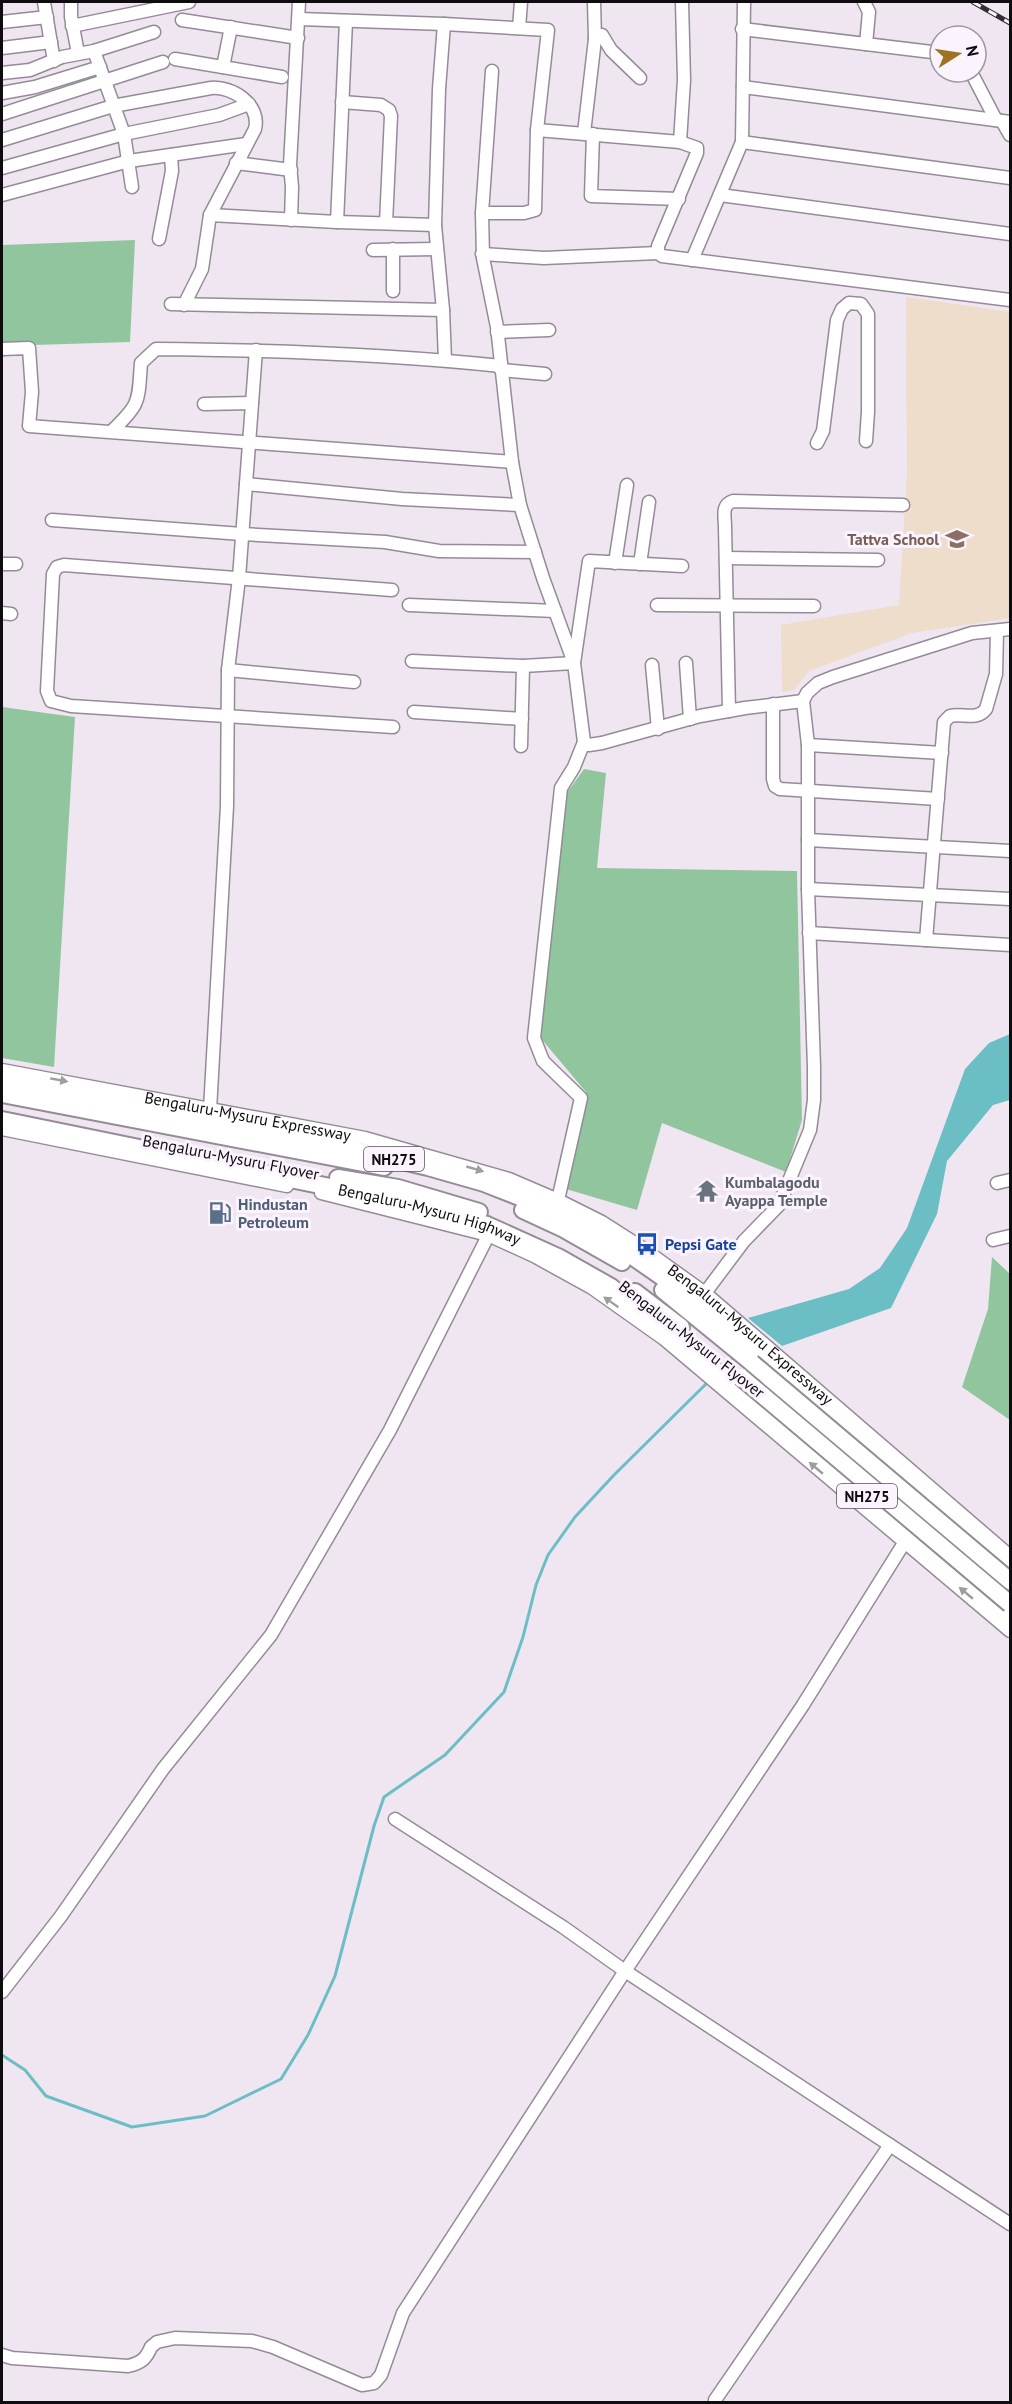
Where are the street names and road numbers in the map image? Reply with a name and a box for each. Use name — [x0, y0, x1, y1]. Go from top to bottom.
street label: Bengaluru-Mysuru Expressway — [143, 1087, 353, 1145]
street label: Bengaluru-Mysuru Flyover — [141, 1130, 321, 1184]
road number: NH275 — [364, 1147, 424, 1171]
street label: Bengaluru-Mysuru Highway — [336, 1179, 525, 1249]
street label: Bengaluru-Mysuru Expressway — [664, 1260, 838, 1409]
street label: Bengaluru-Mysuru Flyover — [615, 1276, 769, 1402]
road number: NH275 — [837, 1484, 897, 1508]

